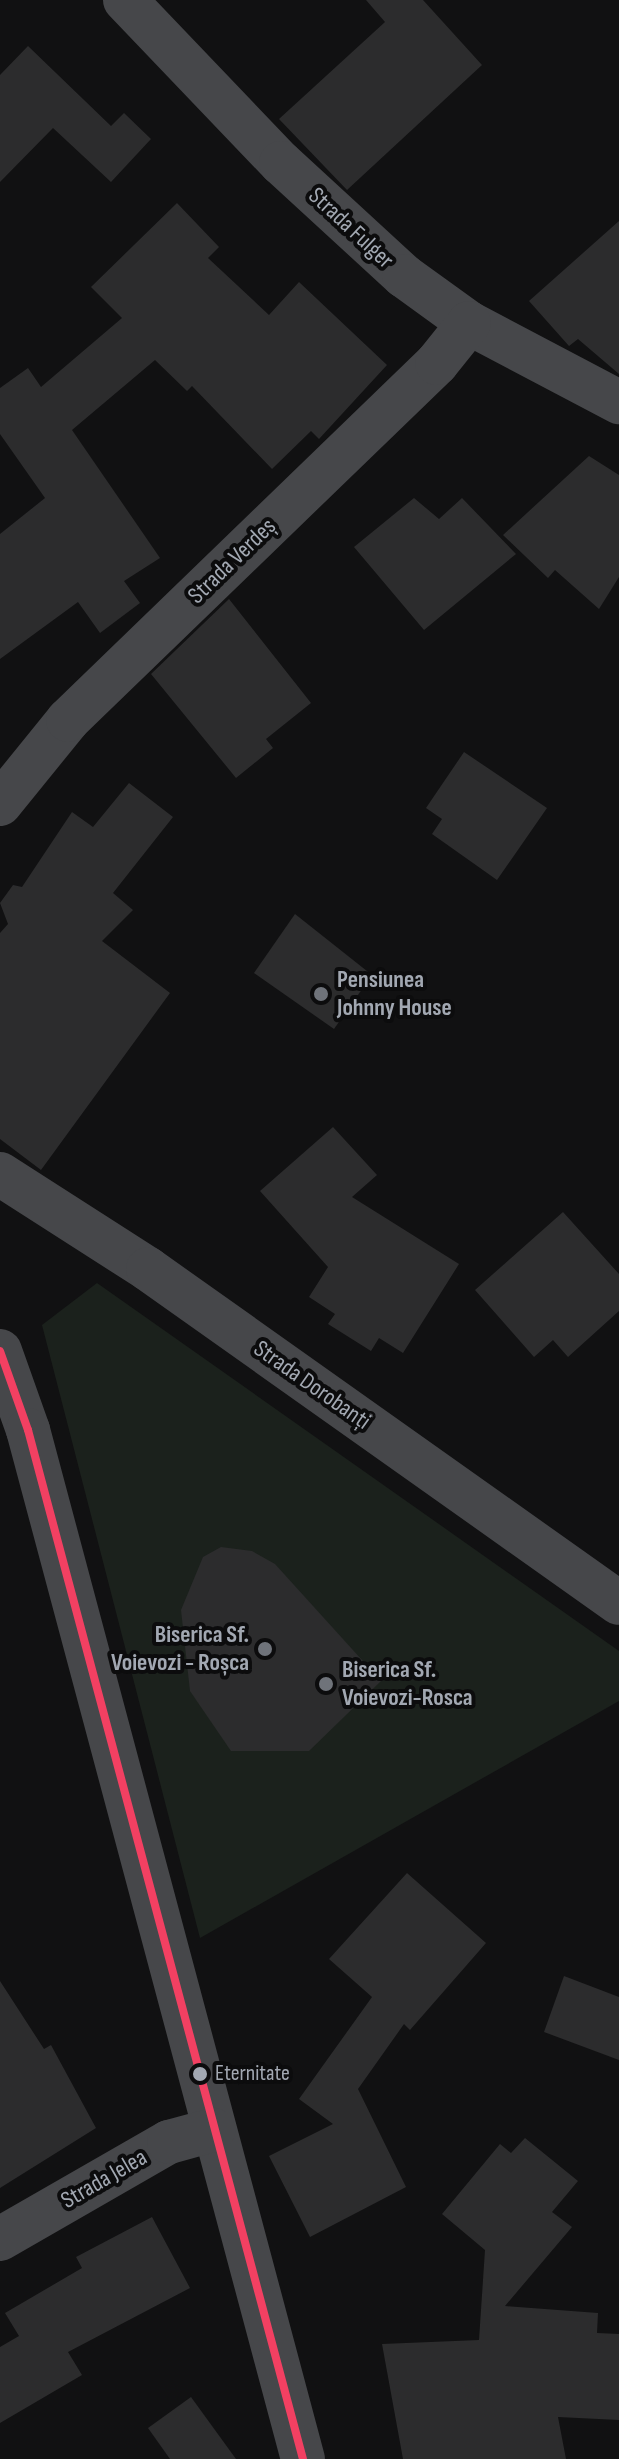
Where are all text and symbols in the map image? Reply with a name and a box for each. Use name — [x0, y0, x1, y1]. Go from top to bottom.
street label: Strada Fulger — [302, 181, 400, 275]
street label: Strada Verdeș — [182, 512, 282, 610]
place label: Pensiunea Johnny House — [337, 966, 452, 1022]
marker: Pensiunea Johnny House — [312, 985, 330, 1003]
street label: Strada Dorobanți — [248, 1334, 376, 1436]
place label: Biserica Sf. Voievozi - Roșca — [111, 1621, 249, 1677]
marker: Biserica Sf. Voievozi - Roșca — [256, 1640, 274, 1658]
place label: Biserica Sf. Voievozi-Rosca — [342, 1656, 473, 1712]
marker: Biserica Sf. Voievozi-Rosca — [317, 1675, 335, 1693]
place label: Eternitate — [215, 2061, 290, 2087]
marker: Eternitate — [192, 2066, 208, 2082]
street label: Strada Jelea — [56, 2143, 152, 2215]

